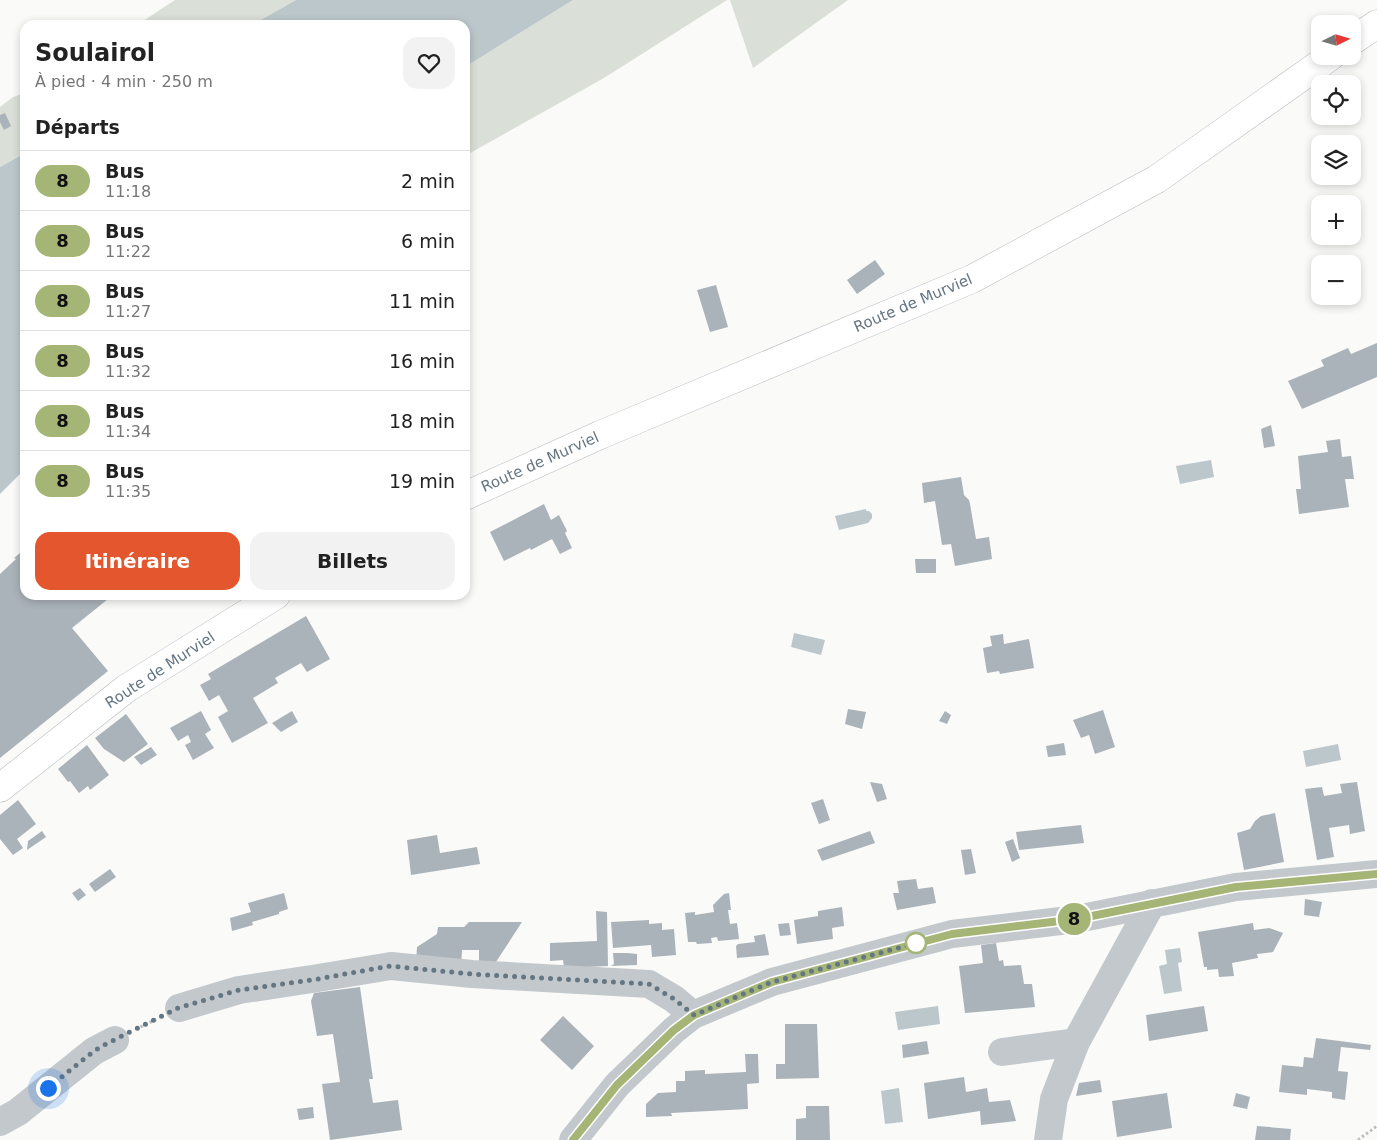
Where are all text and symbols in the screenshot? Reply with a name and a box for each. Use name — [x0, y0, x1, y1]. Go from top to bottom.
north arrow — [1311, 15, 1361, 65]
map controls — [1311, 15, 1361, 305]
button: heart — [403, 37, 455, 89]
text: Soulairol — [35, 39, 155, 67]
text: À pied · 4 min · 250 m — [35, 72, 213, 91]
button: locate — [1311, 75, 1361, 125]
text: Départs — [35, 116, 120, 138]
button: layers — [1311, 135, 1361, 185]
text: Bus — [105, 160, 144, 182]
text: 8 — [56, 170, 69, 191]
text: 2 min — [401, 170, 455, 192]
text: 11:18 — [105, 182, 151, 201]
button: + — [1311, 195, 1361, 245]
text: Bus — [105, 220, 144, 242]
text: 8 — [56, 230, 69, 251]
text: 6 min — [401, 230, 455, 252]
text: 11:22 — [105, 242, 151, 261]
button: − — [1311, 255, 1361, 305]
street label: Route de Murviel — [851, 270, 975, 336]
text: Bus — [105, 280, 144, 302]
text: 8 — [56, 290, 69, 311]
text: 11 min — [389, 290, 455, 312]
text: 11:27 — [105, 302, 151, 321]
text: Bus — [105, 340, 144, 362]
text: 8 — [56, 350, 69, 371]
text: 16 min — [389, 350, 455, 372]
text: 11:32 — [105, 362, 151, 381]
text: Bus — [105, 400, 144, 422]
text: 8 — [56, 410, 69, 431]
text: 18 min — [389, 410, 455, 432]
text: 11:34 — [105, 422, 151, 441]
street label: Route de Murviel — [478, 428, 602, 496]
text: Bus — [105, 460, 144, 482]
text: 8 — [56, 470, 69, 491]
text: 19 min — [389, 470, 455, 492]
text: 11:35 — [105, 482, 151, 501]
button: Itinéraire — [35, 532, 240, 590]
button: Billets — [250, 532, 455, 590]
street label: Route de Murviel — [102, 628, 218, 712]
line badge: 8 — [1058, 903, 1090, 935]
text: 8 — [1068, 908, 1080, 929]
unlabelled marker — [905, 932, 927, 954]
your location — [36, 1076, 61, 1101]

